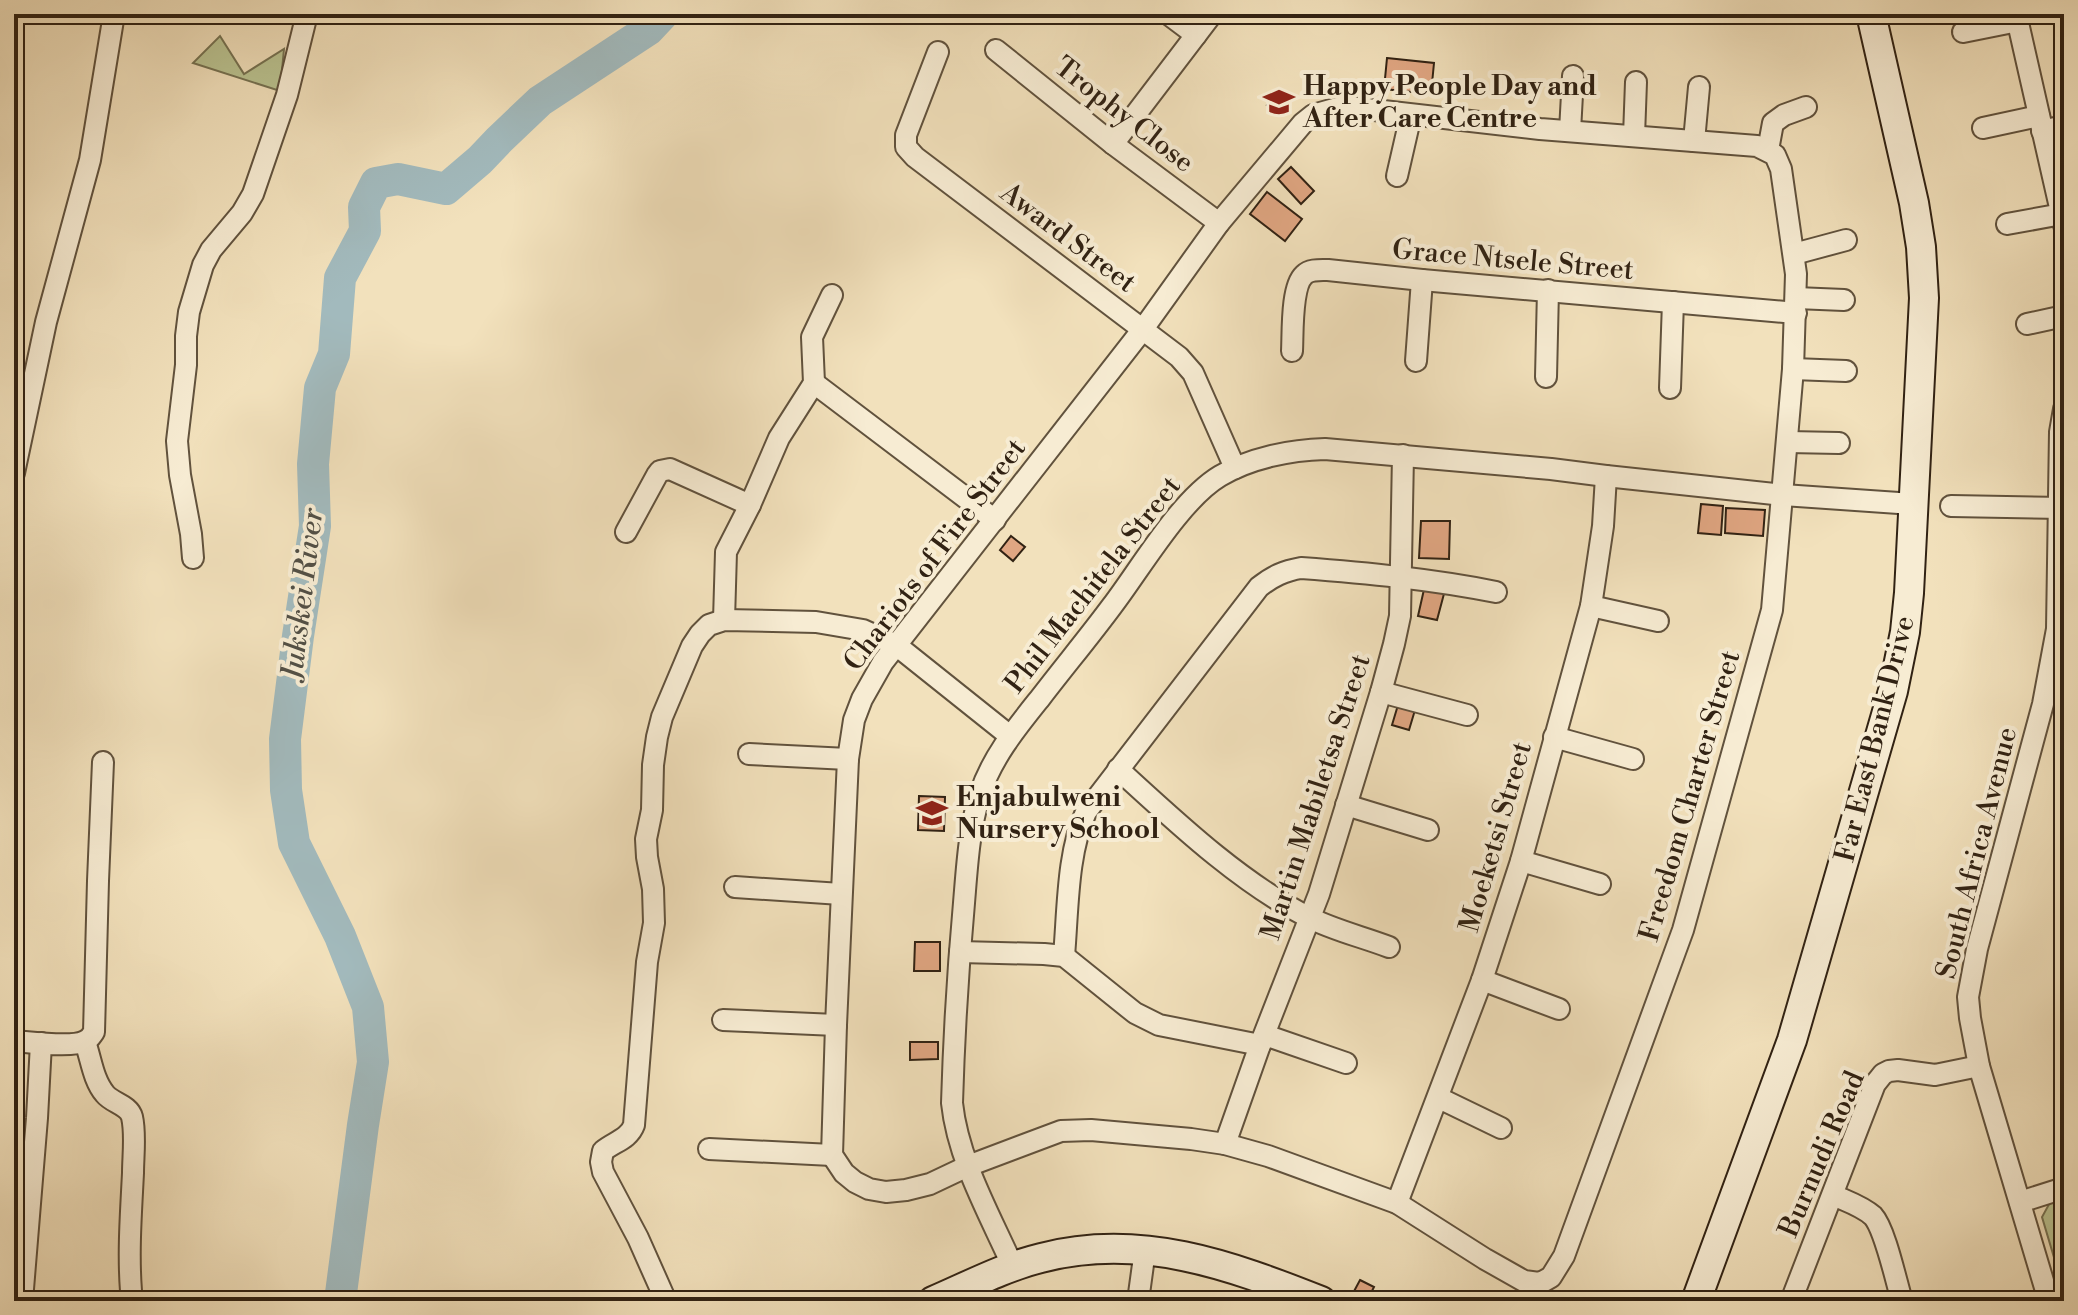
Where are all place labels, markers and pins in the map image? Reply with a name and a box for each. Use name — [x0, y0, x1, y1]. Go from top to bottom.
place label: Happy People Day and After Care Centre — [1302, 69, 1597, 136]
school or university icon: Happy People Day and After Care Centre — [1262, 85, 1296, 119]
place label: Enjabulweni Nursery School — [956, 780, 1159, 847]
school or university icon: Enjabulweni Nursery School — [915, 796, 949, 830]

